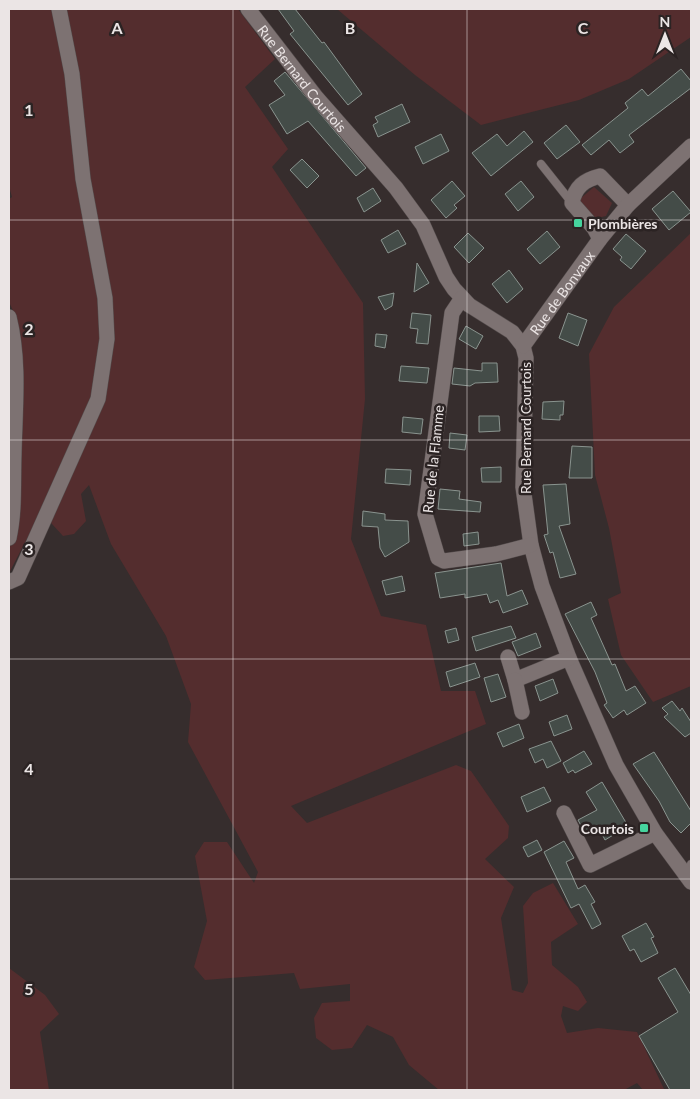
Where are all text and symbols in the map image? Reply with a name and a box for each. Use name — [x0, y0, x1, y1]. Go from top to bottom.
north arrow — [640, 10, 690, 60]
text: N — [660, 13, 670, 30]
text: A — [110, 18, 123, 37]
text: C — [578, 18, 589, 37]
street label: Rue Bernard Courtois — [255, 21, 351, 135]
text: 1 — [24, 100, 34, 119]
place label: Plombières — [588, 215, 658, 232]
marker: Plombières — [572, 217, 584, 229]
street label: Rue de Bonvaux — [526, 247, 598, 338]
text: 2 — [24, 319, 34, 338]
street label: Rue Bernard Courtois — [517, 362, 534, 494]
street label: Rue de la Flamme — [419, 404, 447, 514]
text: 3 — [24, 539, 34, 558]
text: 4 — [24, 759, 34, 778]
place label: Courtois — [581, 820, 634, 837]
marker: Courtois — [638, 822, 650, 834]
text: 5 — [24, 979, 34, 998]

